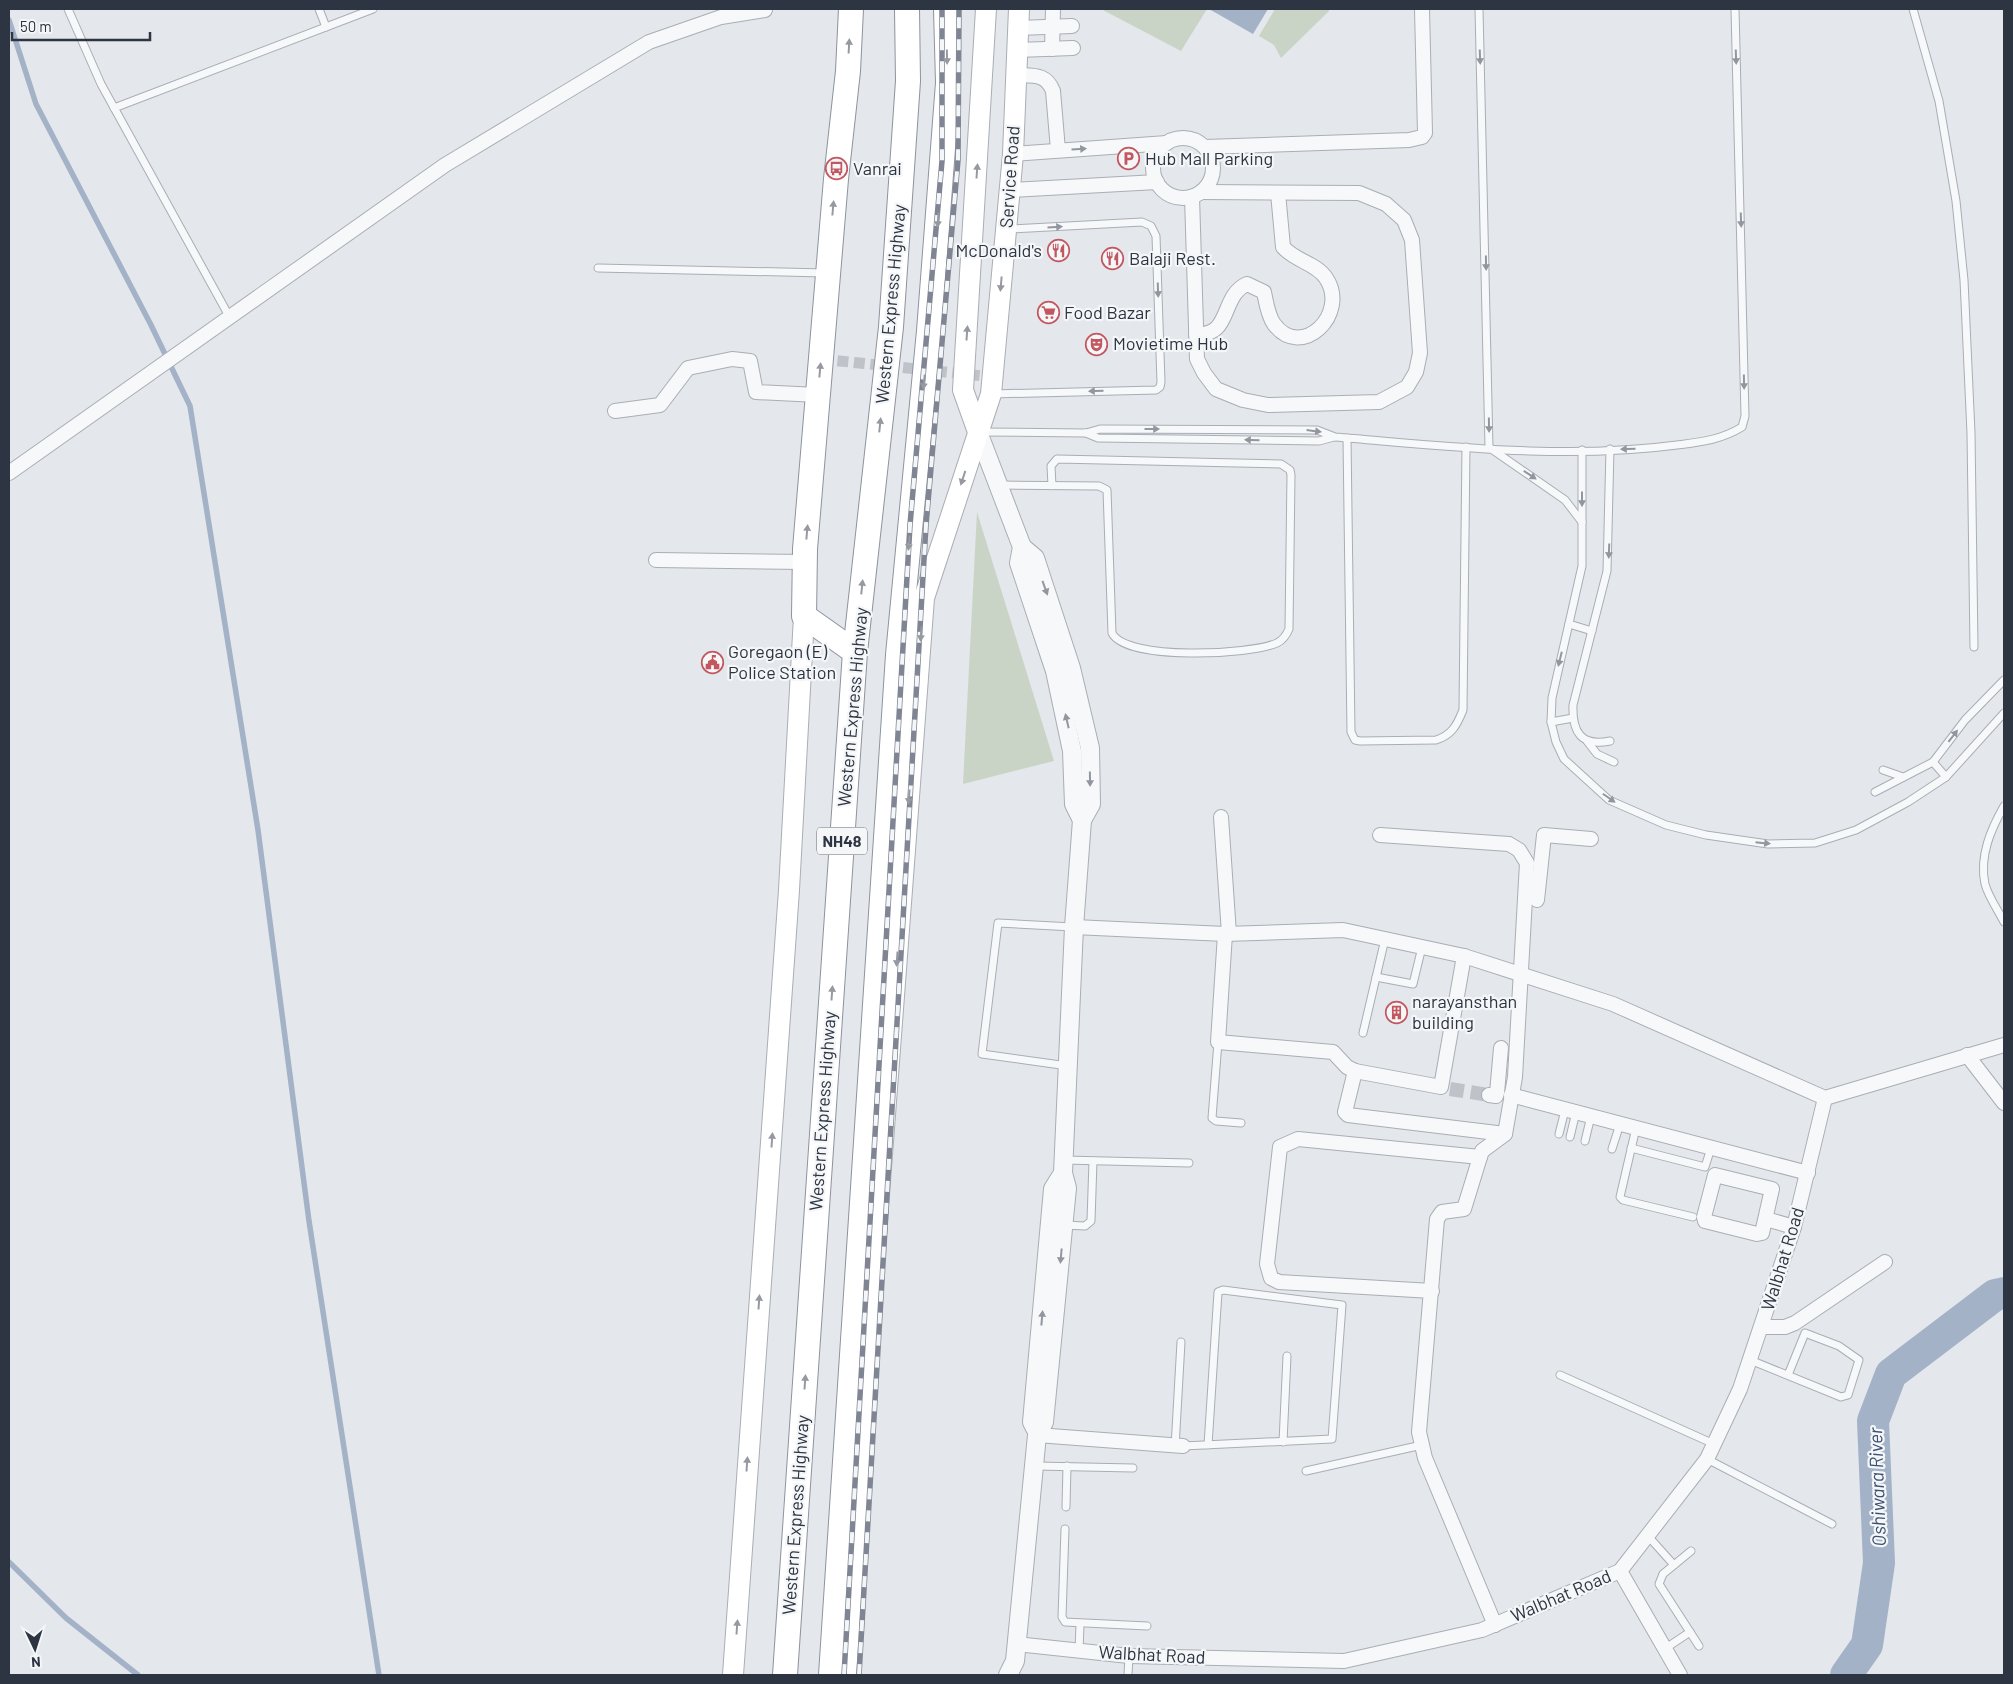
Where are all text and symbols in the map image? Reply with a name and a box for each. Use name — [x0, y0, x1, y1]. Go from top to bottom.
scale bar — [12, 10, 150, 42]
text: 50 m — [20, 17, 52, 35]
one-way arrow — [846, 38, 854, 54]
one-way arrow — [943, 50, 951, 66]
one-way arrow — [1476, 50, 1484, 66]
one-way arrow — [1732, 50, 1740, 66]
street label: Service Road — [994, 125, 1024, 229]
one-way arrow — [1071, 145, 1087, 153]
parking icon: Hub Mall Parking — [1117, 147, 1141, 171]
place label: Hub Mall Parking — [1145, 147, 1273, 169]
bus stop icon: Vanrai — [825, 157, 849, 181]
place label: Vanrai — [853, 157, 902, 179]
one-way arrow — [973, 163, 981, 179]
one-way arrow — [830, 200, 838, 216]
street label: Western Express Highway — [870, 203, 910, 405]
one-way arrow — [933, 212, 941, 228]
one-way arrow — [1737, 212, 1745, 228]
one-way arrow — [1047, 223, 1063, 231]
place label: McDonald's — [955, 239, 1042, 261]
restaurant icon: McDonald's — [1046, 239, 1070, 263]
restaurant icon: Balaji Rest. — [1101, 247, 1125, 271]
place label: Balaji Rest. — [1129, 247, 1216, 269]
one-way arrow — [1482, 255, 1490, 271]
one-way arrow — [997, 277, 1005, 293]
one-way arrow — [1154, 282, 1162, 298]
supermarket icon: Food Bazar — [1036, 301, 1060, 325]
place label: Food Bazar — [1064, 301, 1151, 323]
one-way arrow — [963, 325, 971, 341]
theatre icon: Movietime Hub — [1085, 332, 1109, 356]
place label: Movietime Hub — [1113, 332, 1228, 354]
one-way arrow — [816, 362, 824, 378]
one-way arrow — [920, 374, 928, 390]
one-way arrow — [1740, 375, 1748, 391]
one-way arrow — [1088, 388, 1104, 396]
one-way arrow — [876, 417, 884, 433]
one-way arrow — [1485, 418, 1493, 434]
one-way arrow — [1144, 425, 1160, 433]
one-way arrow — [1307, 427, 1323, 435]
one-way arrow — [1244, 436, 1260, 444]
one-way arrow — [1620, 445, 1636, 453]
one-way arrow — [1524, 470, 1537, 479]
one-way arrow — [959, 471, 966, 486]
one-way arrow — [1578, 491, 1586, 507]
one-way arrow — [803, 524, 811, 540]
one-way arrow — [904, 536, 912, 552]
one-way arrow — [1604, 543, 1612, 559]
one-way arrow — [859, 578, 867, 594]
one-way arrow — [1042, 581, 1050, 596]
street label: Western Express Highway — [832, 606, 872, 808]
one-way arrow — [917, 627, 925, 643]
place label: Goregaon (E) Police Station — [728, 640, 836, 683]
public building icon: Goregaon (E) Police Station — [700, 650, 724, 674]
one-way arrow — [1556, 652, 1564, 667]
one-way arrow — [1062, 712, 1070, 728]
one-way arrow — [1947, 730, 1958, 743]
one-way arrow — [1087, 772, 1095, 788]
one-way arrow — [905, 789, 913, 805]
one-way arrow — [1602, 793, 1615, 803]
road number: NH48 — [817, 828, 867, 854]
one-way arrow — [1755, 839, 1771, 847]
one-way arrow — [893, 951, 901, 967]
one-way arrow — [828, 985, 836, 1001]
place label: narayansthan building — [1412, 990, 1517, 1033]
building icon: narayansthan building — [1384, 1000, 1408, 1024]
street label: Western Express Highway — [804, 1010, 840, 1212]
one-way arrow — [768, 1132, 776, 1148]
street label: Walbhat Road — [1756, 1204, 1808, 1313]
one-way arrow — [1057, 1248, 1065, 1264]
one-way arrow — [755, 1294, 763, 1310]
one-way arrow — [1038, 1310, 1046, 1326]
one-way arrow — [801, 1374, 809, 1390]
street label: Western Express Highway — [777, 1414, 813, 1616]
water label: Oshiwara River — [1863, 1426, 1890, 1547]
one-way arrow — [744, 1456, 752, 1472]
street label: Walbhat Road — [1507, 1564, 1614, 1626]
one-way arrow — [733, 1618, 741, 1634]
north arrow — [10, 1624, 60, 1674]
street label: Walbhat Road — [1098, 1640, 1206, 1668]
text: N — [31, 1654, 41, 1671]

